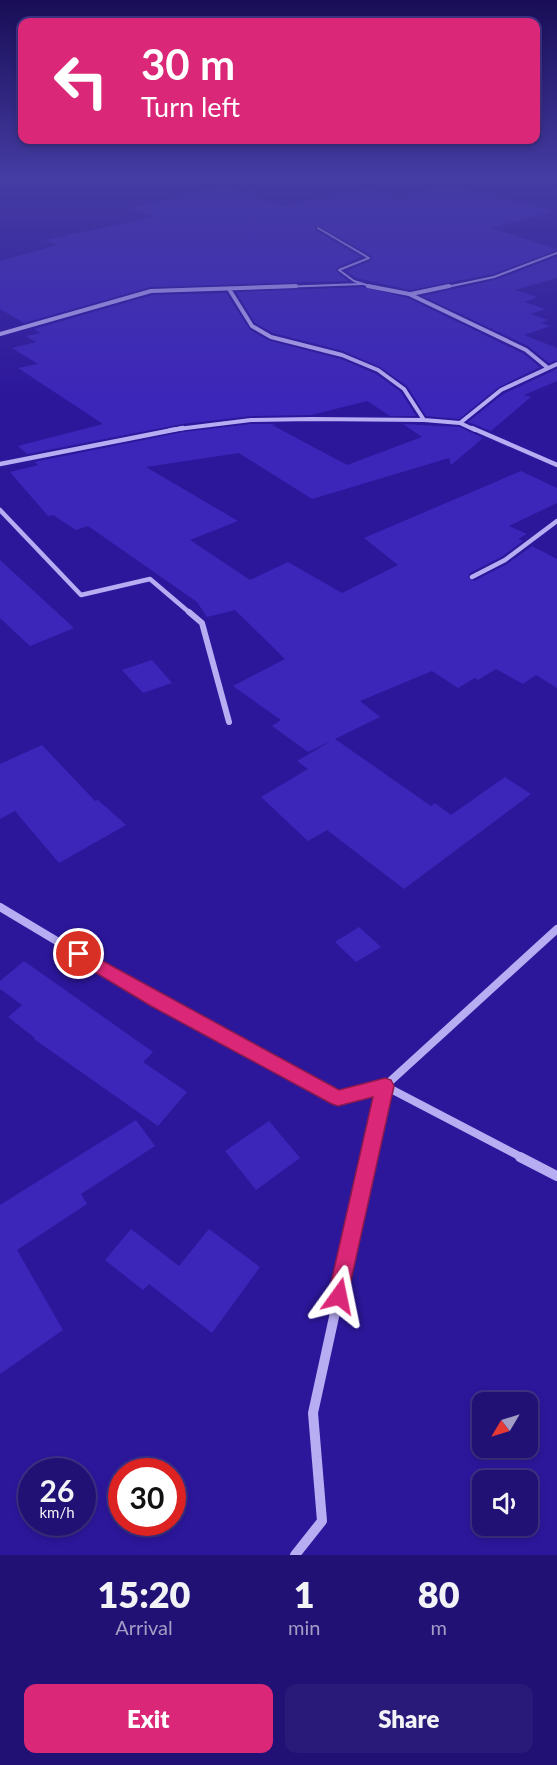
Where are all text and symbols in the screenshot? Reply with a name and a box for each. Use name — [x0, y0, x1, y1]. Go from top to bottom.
text: 30 m — [141, 39, 235, 89]
icon: left — [42, 42, 120, 120]
text: Turn left — [141, 90, 240, 123]
pin — [53, 928, 104, 979]
icon: arrive — [62, 937, 95, 970]
position arrow — [307, 1264, 371, 1328]
north arrow — [472, 1392, 538, 1458]
map controls — [472, 1392, 538, 1536]
speed limit sign: 30 — [108, 1458, 186, 1536]
button: sound — [472, 1470, 538, 1536]
text: 26 — [40, 1472, 74, 1508]
text: km/h — [39, 1503, 75, 1521]
text: 15:20 — [97, 1572, 191, 1616]
text: 1 — [294, 1572, 315, 1616]
text: 80 — [418, 1572, 460, 1616]
text: Arrival — [115, 1615, 173, 1639]
text: min — [288, 1615, 320, 1639]
text: m — [430, 1615, 447, 1639]
button: Exit — [24, 1684, 273, 1753]
button: Share — [285, 1684, 533, 1753]

